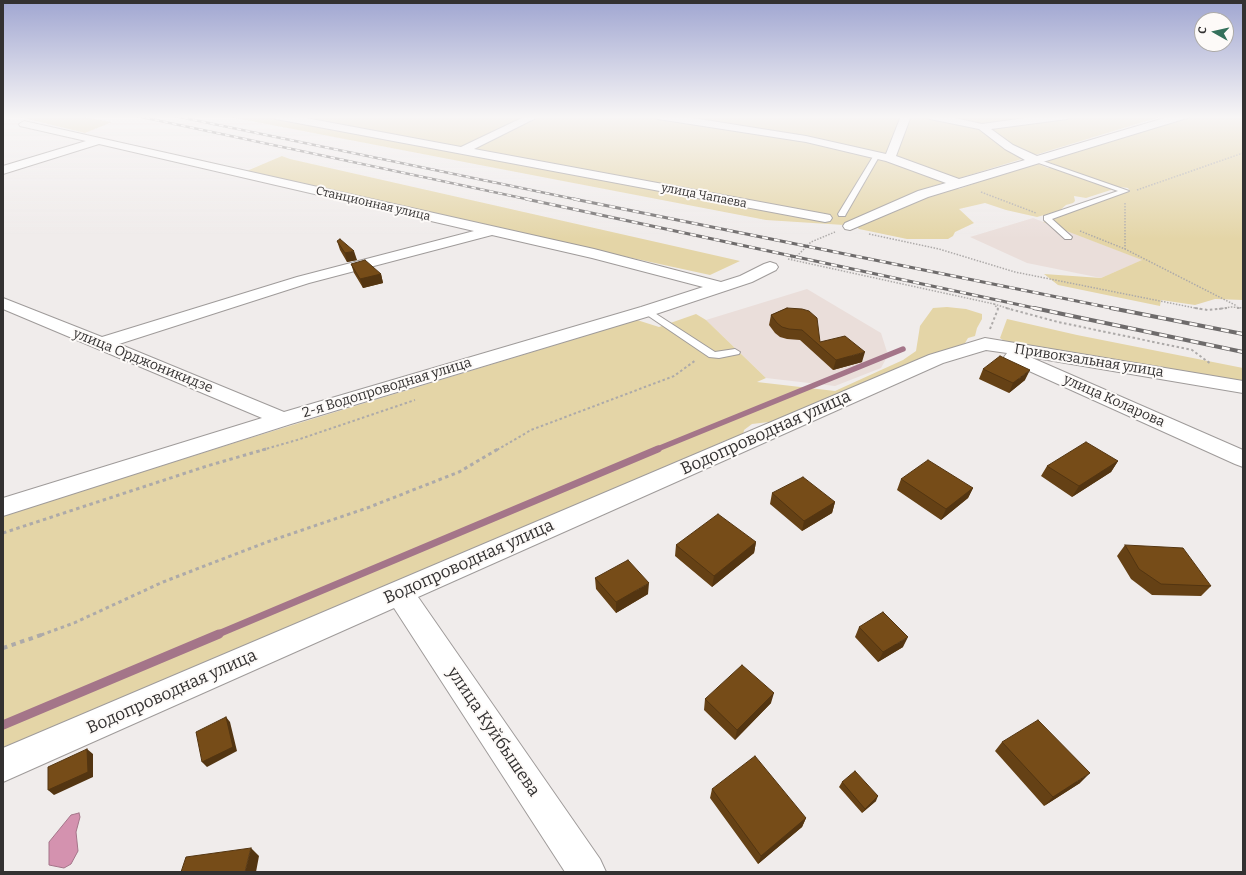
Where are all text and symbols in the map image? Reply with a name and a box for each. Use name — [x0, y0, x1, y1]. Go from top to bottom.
north arrow — [1194, 12, 1234, 52]
text: С — [1196, 26, 1210, 35]
street label: улица Чапаева — [660, 181, 748, 211]
street label: Станционная улица — [314, 184, 432, 224]
street label: улица Орджоникидзе — [71, 325, 215, 397]
street label: Привокзальная улица — [1013, 341, 1165, 381]
street label: 2-я Водопроводная улица — [300, 354, 474, 422]
street label: улица Коларова — [1061, 371, 1167, 431]
street label: Водопроводная улица — [678, 386, 854, 480]
street label: Водопроводная улица — [381, 515, 557, 609]
street label: Водопроводная улица — [84, 645, 260, 739]
street label: улица Куйбышева — [442, 663, 544, 801]

